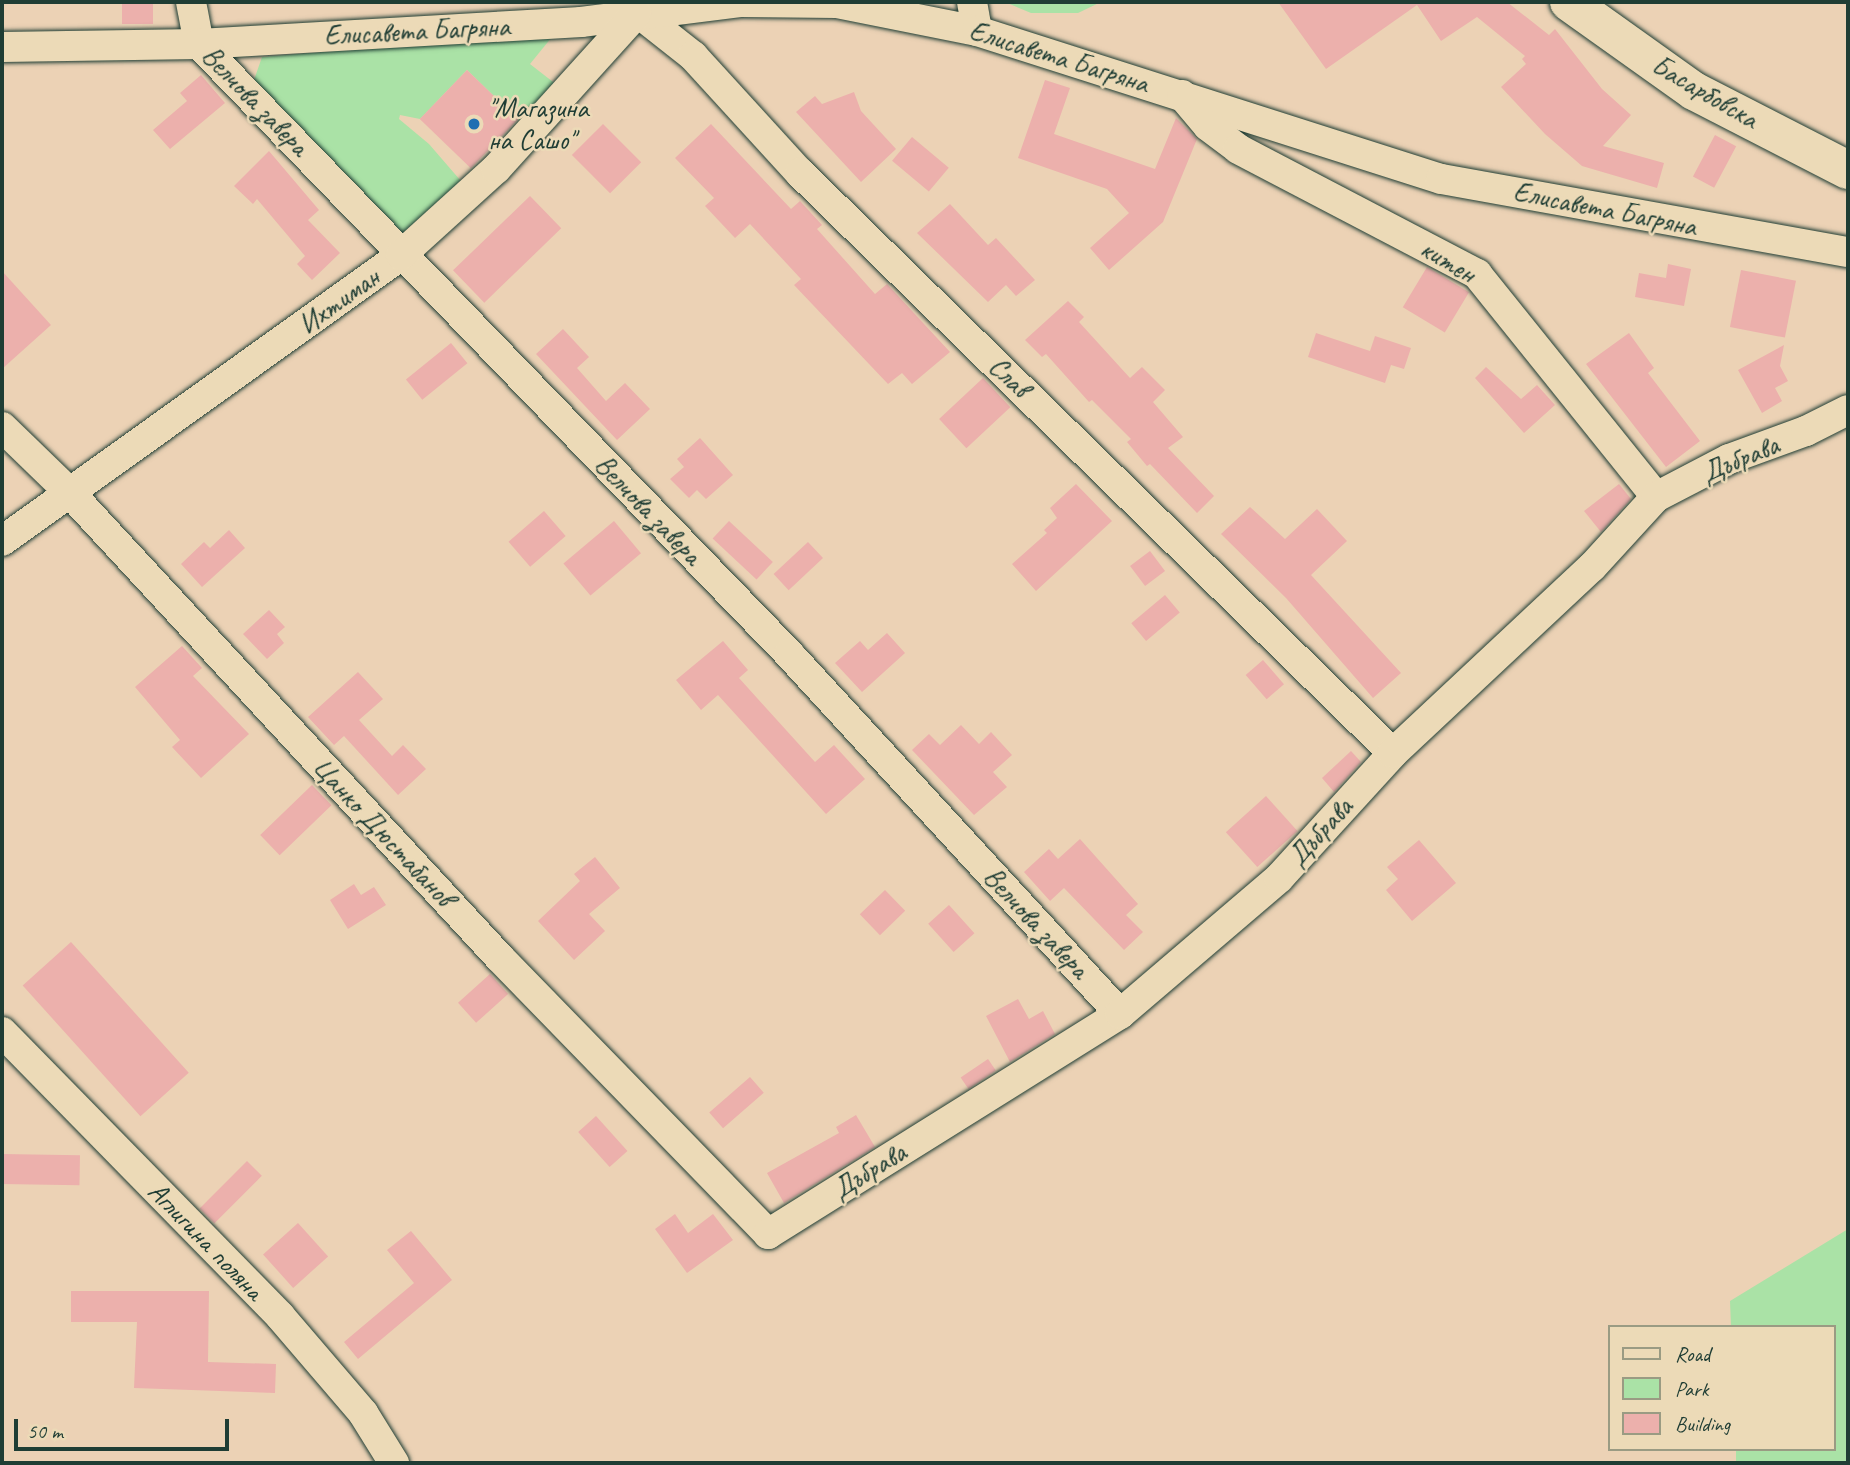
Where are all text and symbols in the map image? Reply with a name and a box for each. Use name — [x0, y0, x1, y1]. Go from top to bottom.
street label: Елисавета Багряна — [324, 9, 510, 53]
street label: Елисавета Багряна — [966, 14, 1152, 100]
street label: Велчова завера — [195, 39, 315, 163]
street label: Басарбовска — [1646, 48, 1764, 136]
place label: ''Магазина на Сашо'' — [488, 91, 588, 157]
marker: ''Магазина на Сашо'' — [466, 116, 482, 132]
street label: Елисавета Багряна — [1511, 175, 1699, 243]
street label: китен — [1414, 232, 1482, 290]
street label: Ихтиман — [292, 260, 386, 342]
street label: Слав — [982, 350, 1036, 404]
street label: Дъбрава — [1696, 428, 1784, 490]
street label: Велчова завера — [588, 448, 708, 572]
street label: Цанко Дюстабанов — [305, 751, 461, 913]
street label: Дъбрава — [1281, 791, 1359, 873]
street label: Велчова завера — [976, 861, 1096, 985]
street label: Дъбрава — [826, 1135, 912, 1207]
street label: Аглигина поляна — [142, 1175, 270, 1307]
legend — [1608, 1325, 1836, 1451]
text: Road — [1675, 1341, 1710, 1367]
text: Park — [1675, 1376, 1708, 1402]
scale bar — [18, 1406, 233, 1450]
text: Building — [1675, 1411, 1730, 1437]
text: 50 m — [27, 1418, 63, 1444]

